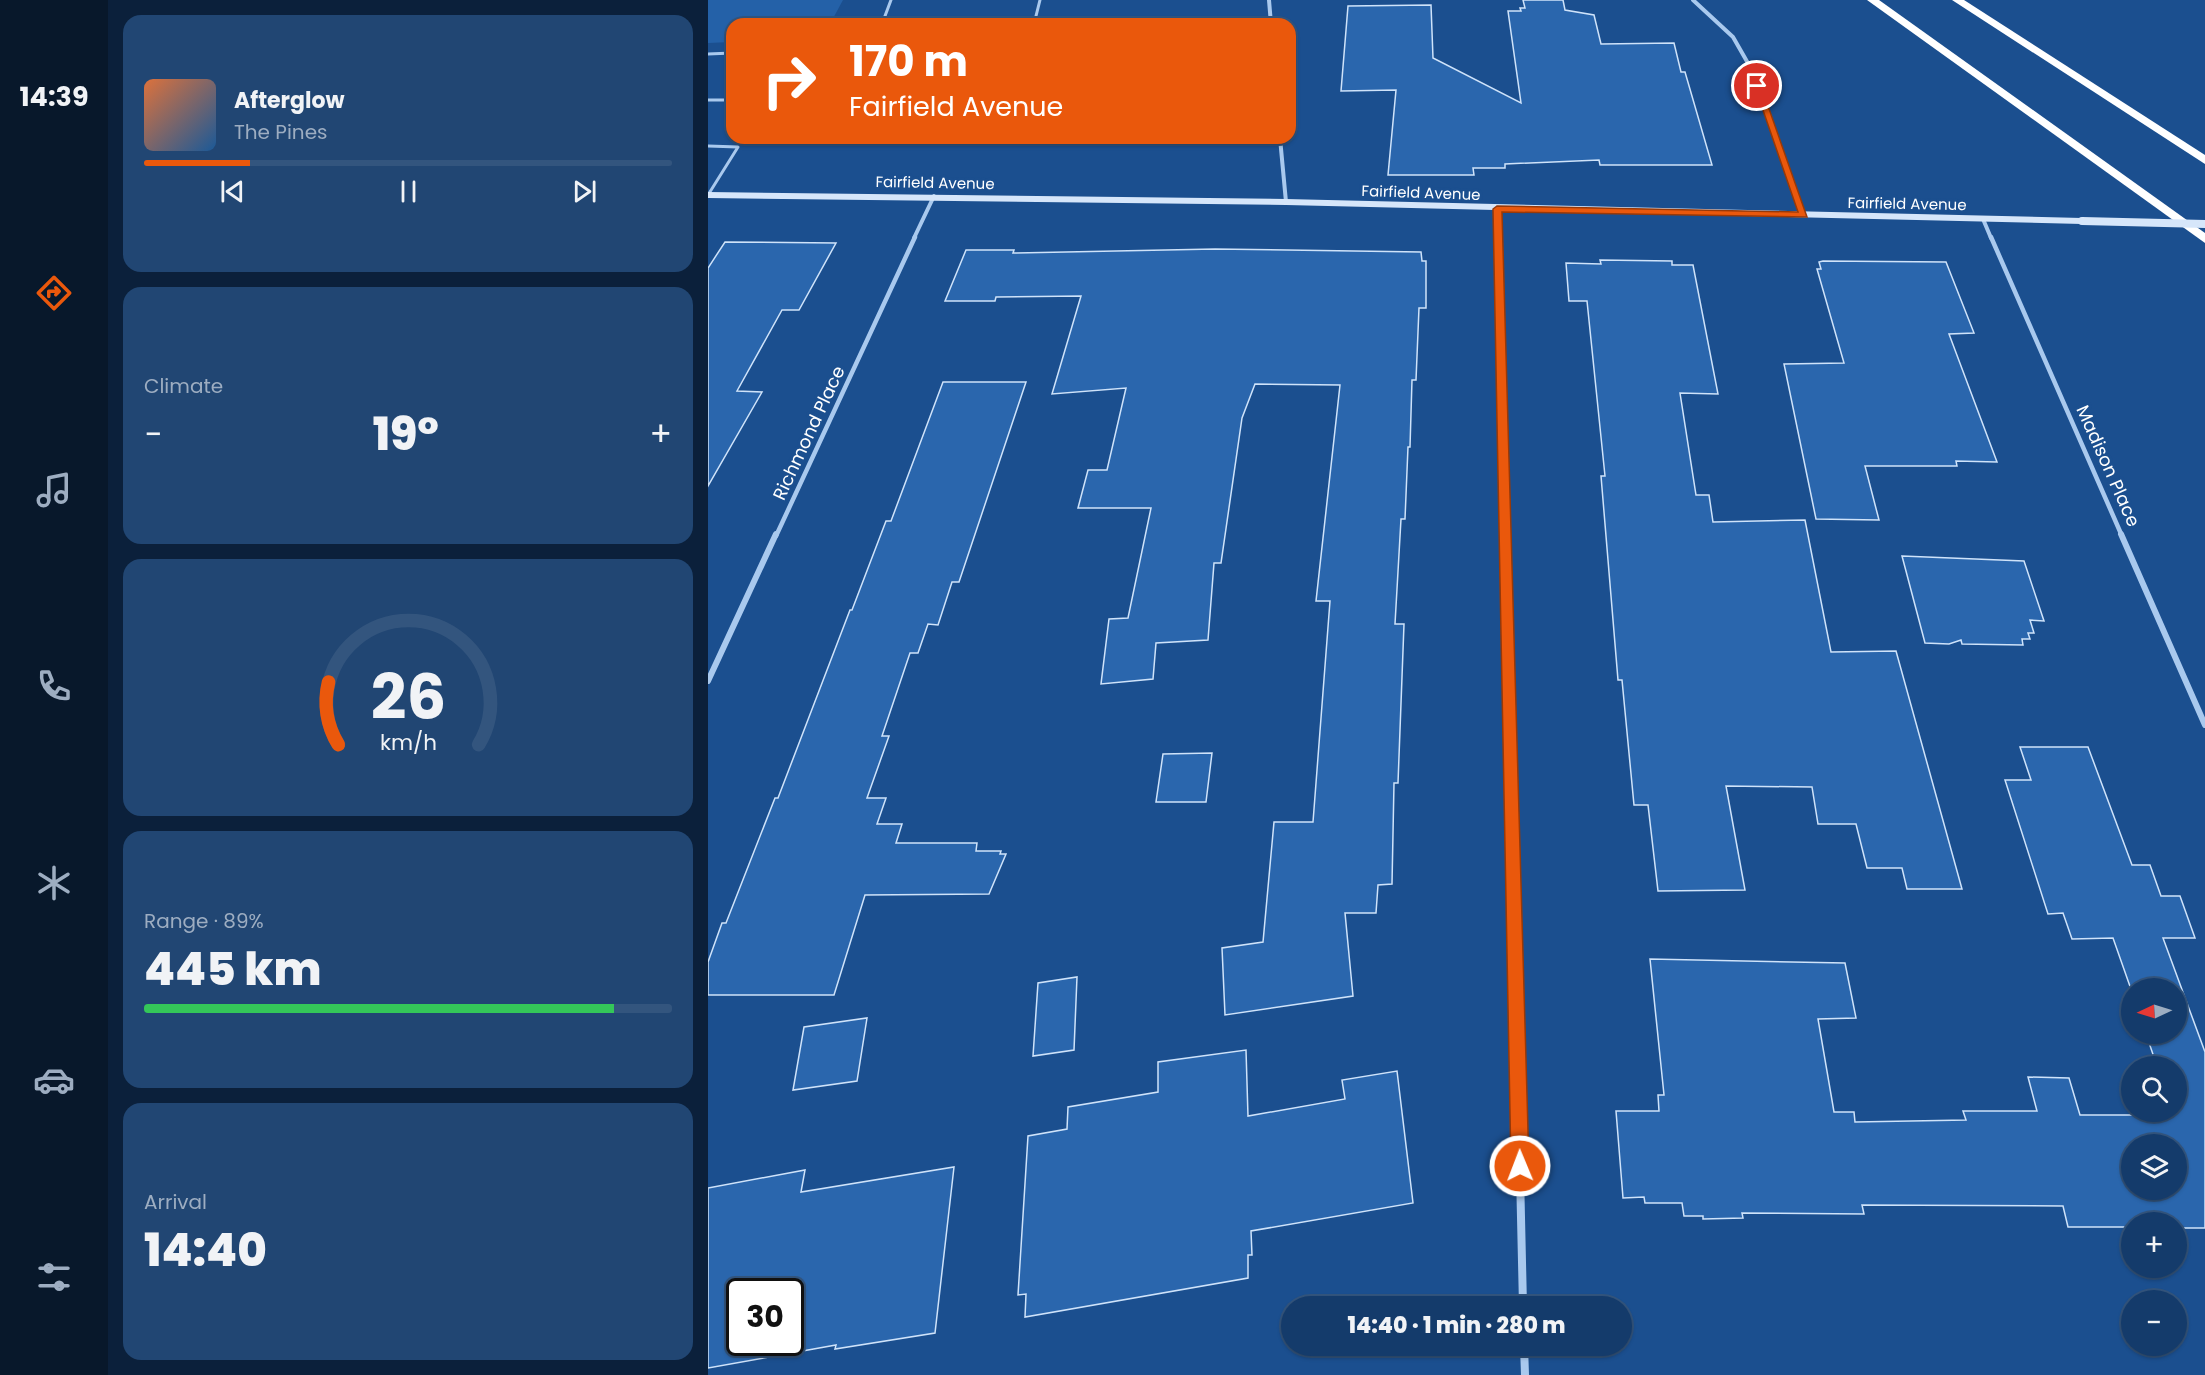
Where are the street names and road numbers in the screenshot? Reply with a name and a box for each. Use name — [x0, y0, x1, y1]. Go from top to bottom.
street label: Fairfield Avenue — [875, 171, 995, 194]
street label: Fairfield Avenue — [1361, 180, 1481, 205]
street label: Fairfield Avenue — [1847, 192, 1967, 215]
street label: Richmond Place — [766, 362, 851, 504]
street label: Madison Place — [2070, 401, 2146, 531]

